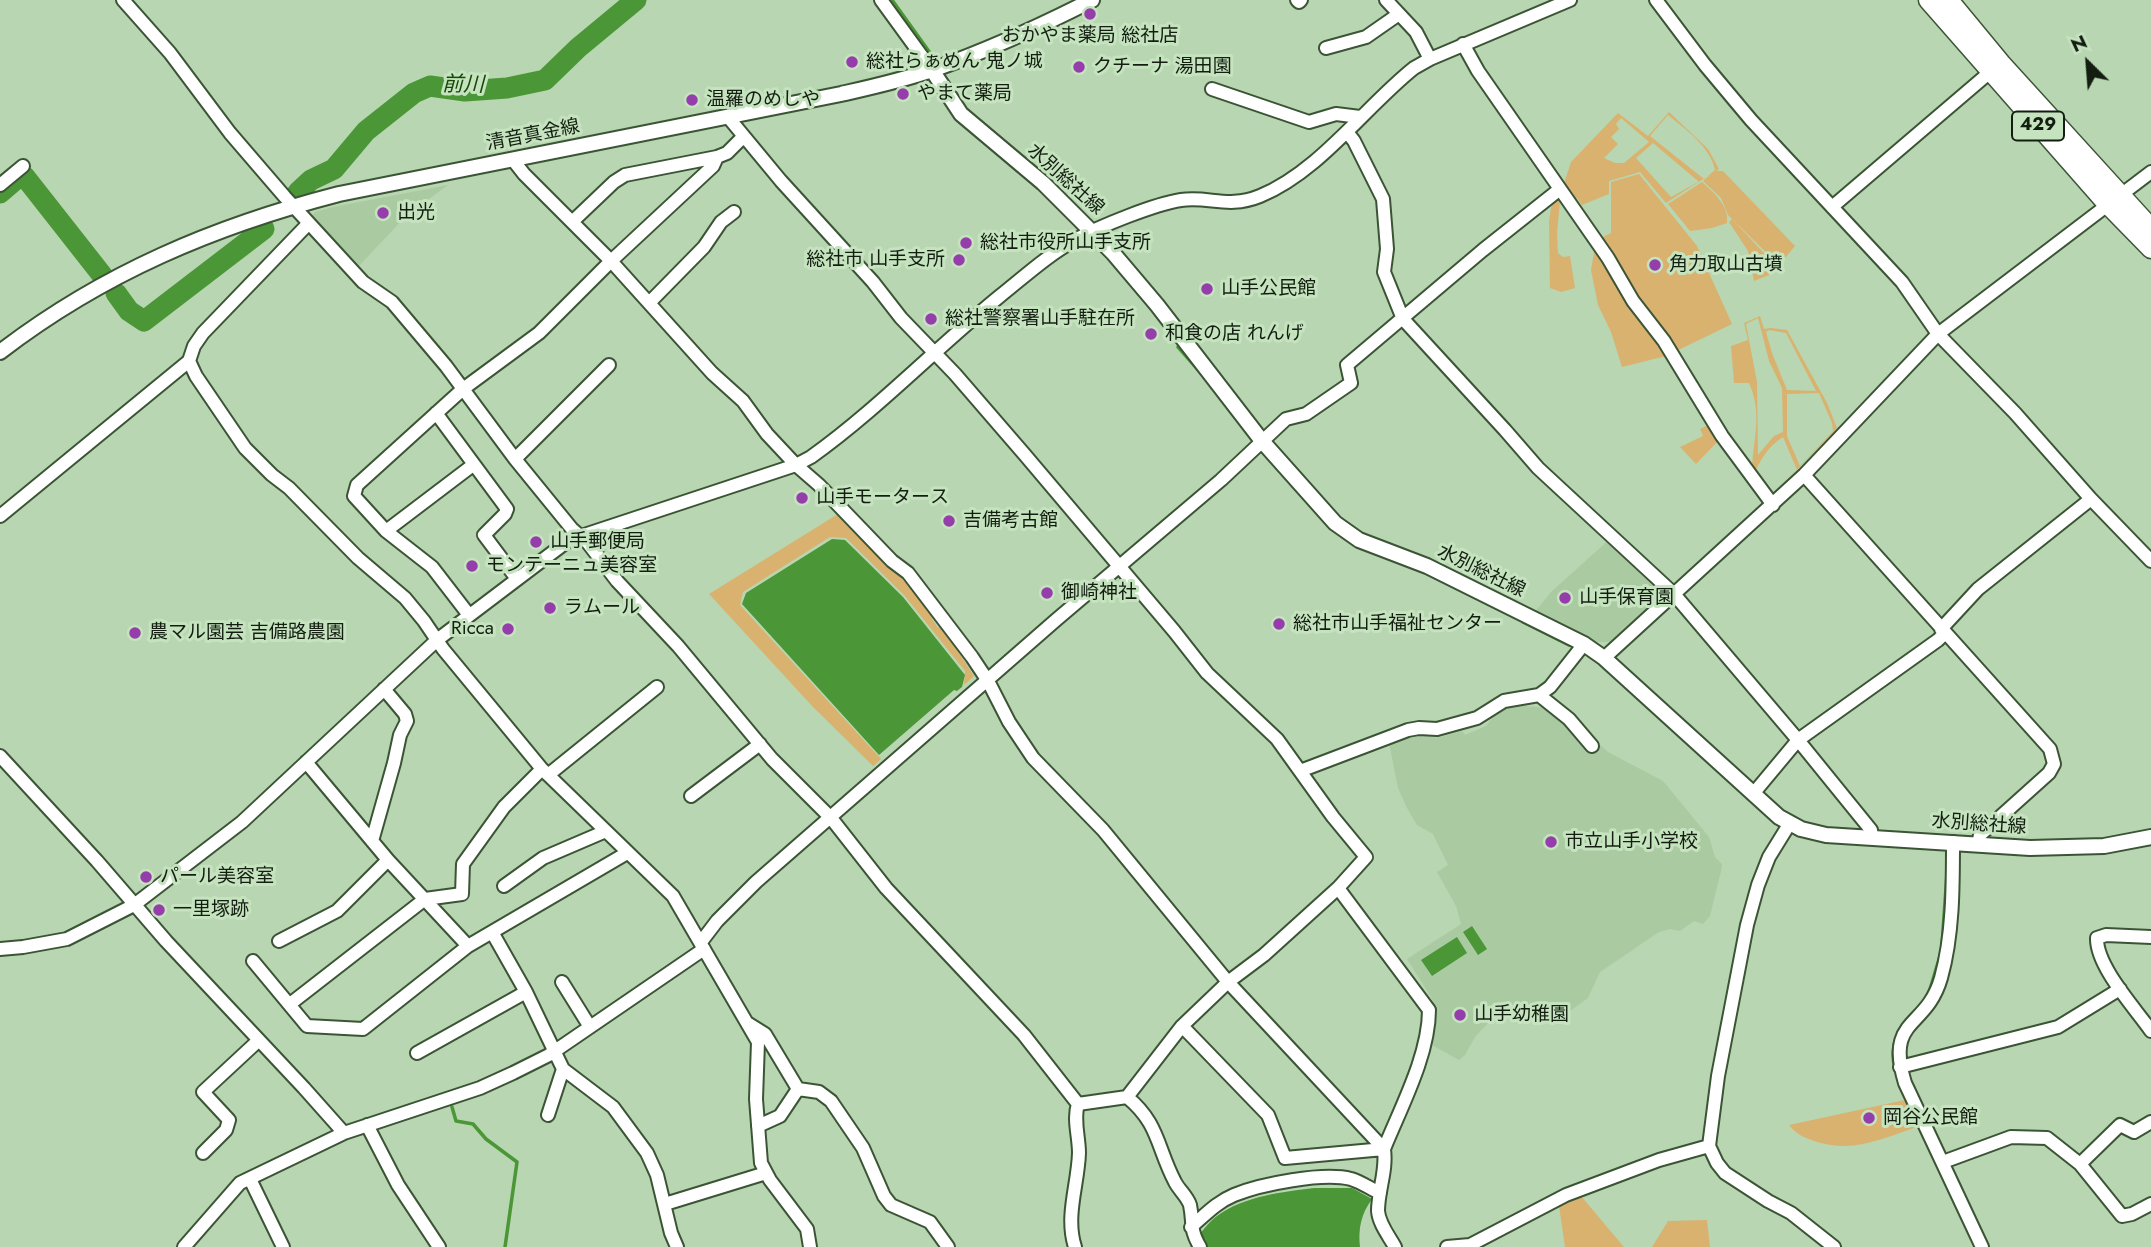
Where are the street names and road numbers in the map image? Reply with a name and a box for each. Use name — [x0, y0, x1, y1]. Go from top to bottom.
road number: 429 — [2012, 112, 2064, 140]
street label: 清音真金線 — [484, 116, 582, 156]
street label: 水別総社線 — [1022, 140, 1108, 220]
street label: 水別総社線 — [1433, 541, 1529, 603]
street label: 水別総社線 — [1931, 810, 2027, 840]

